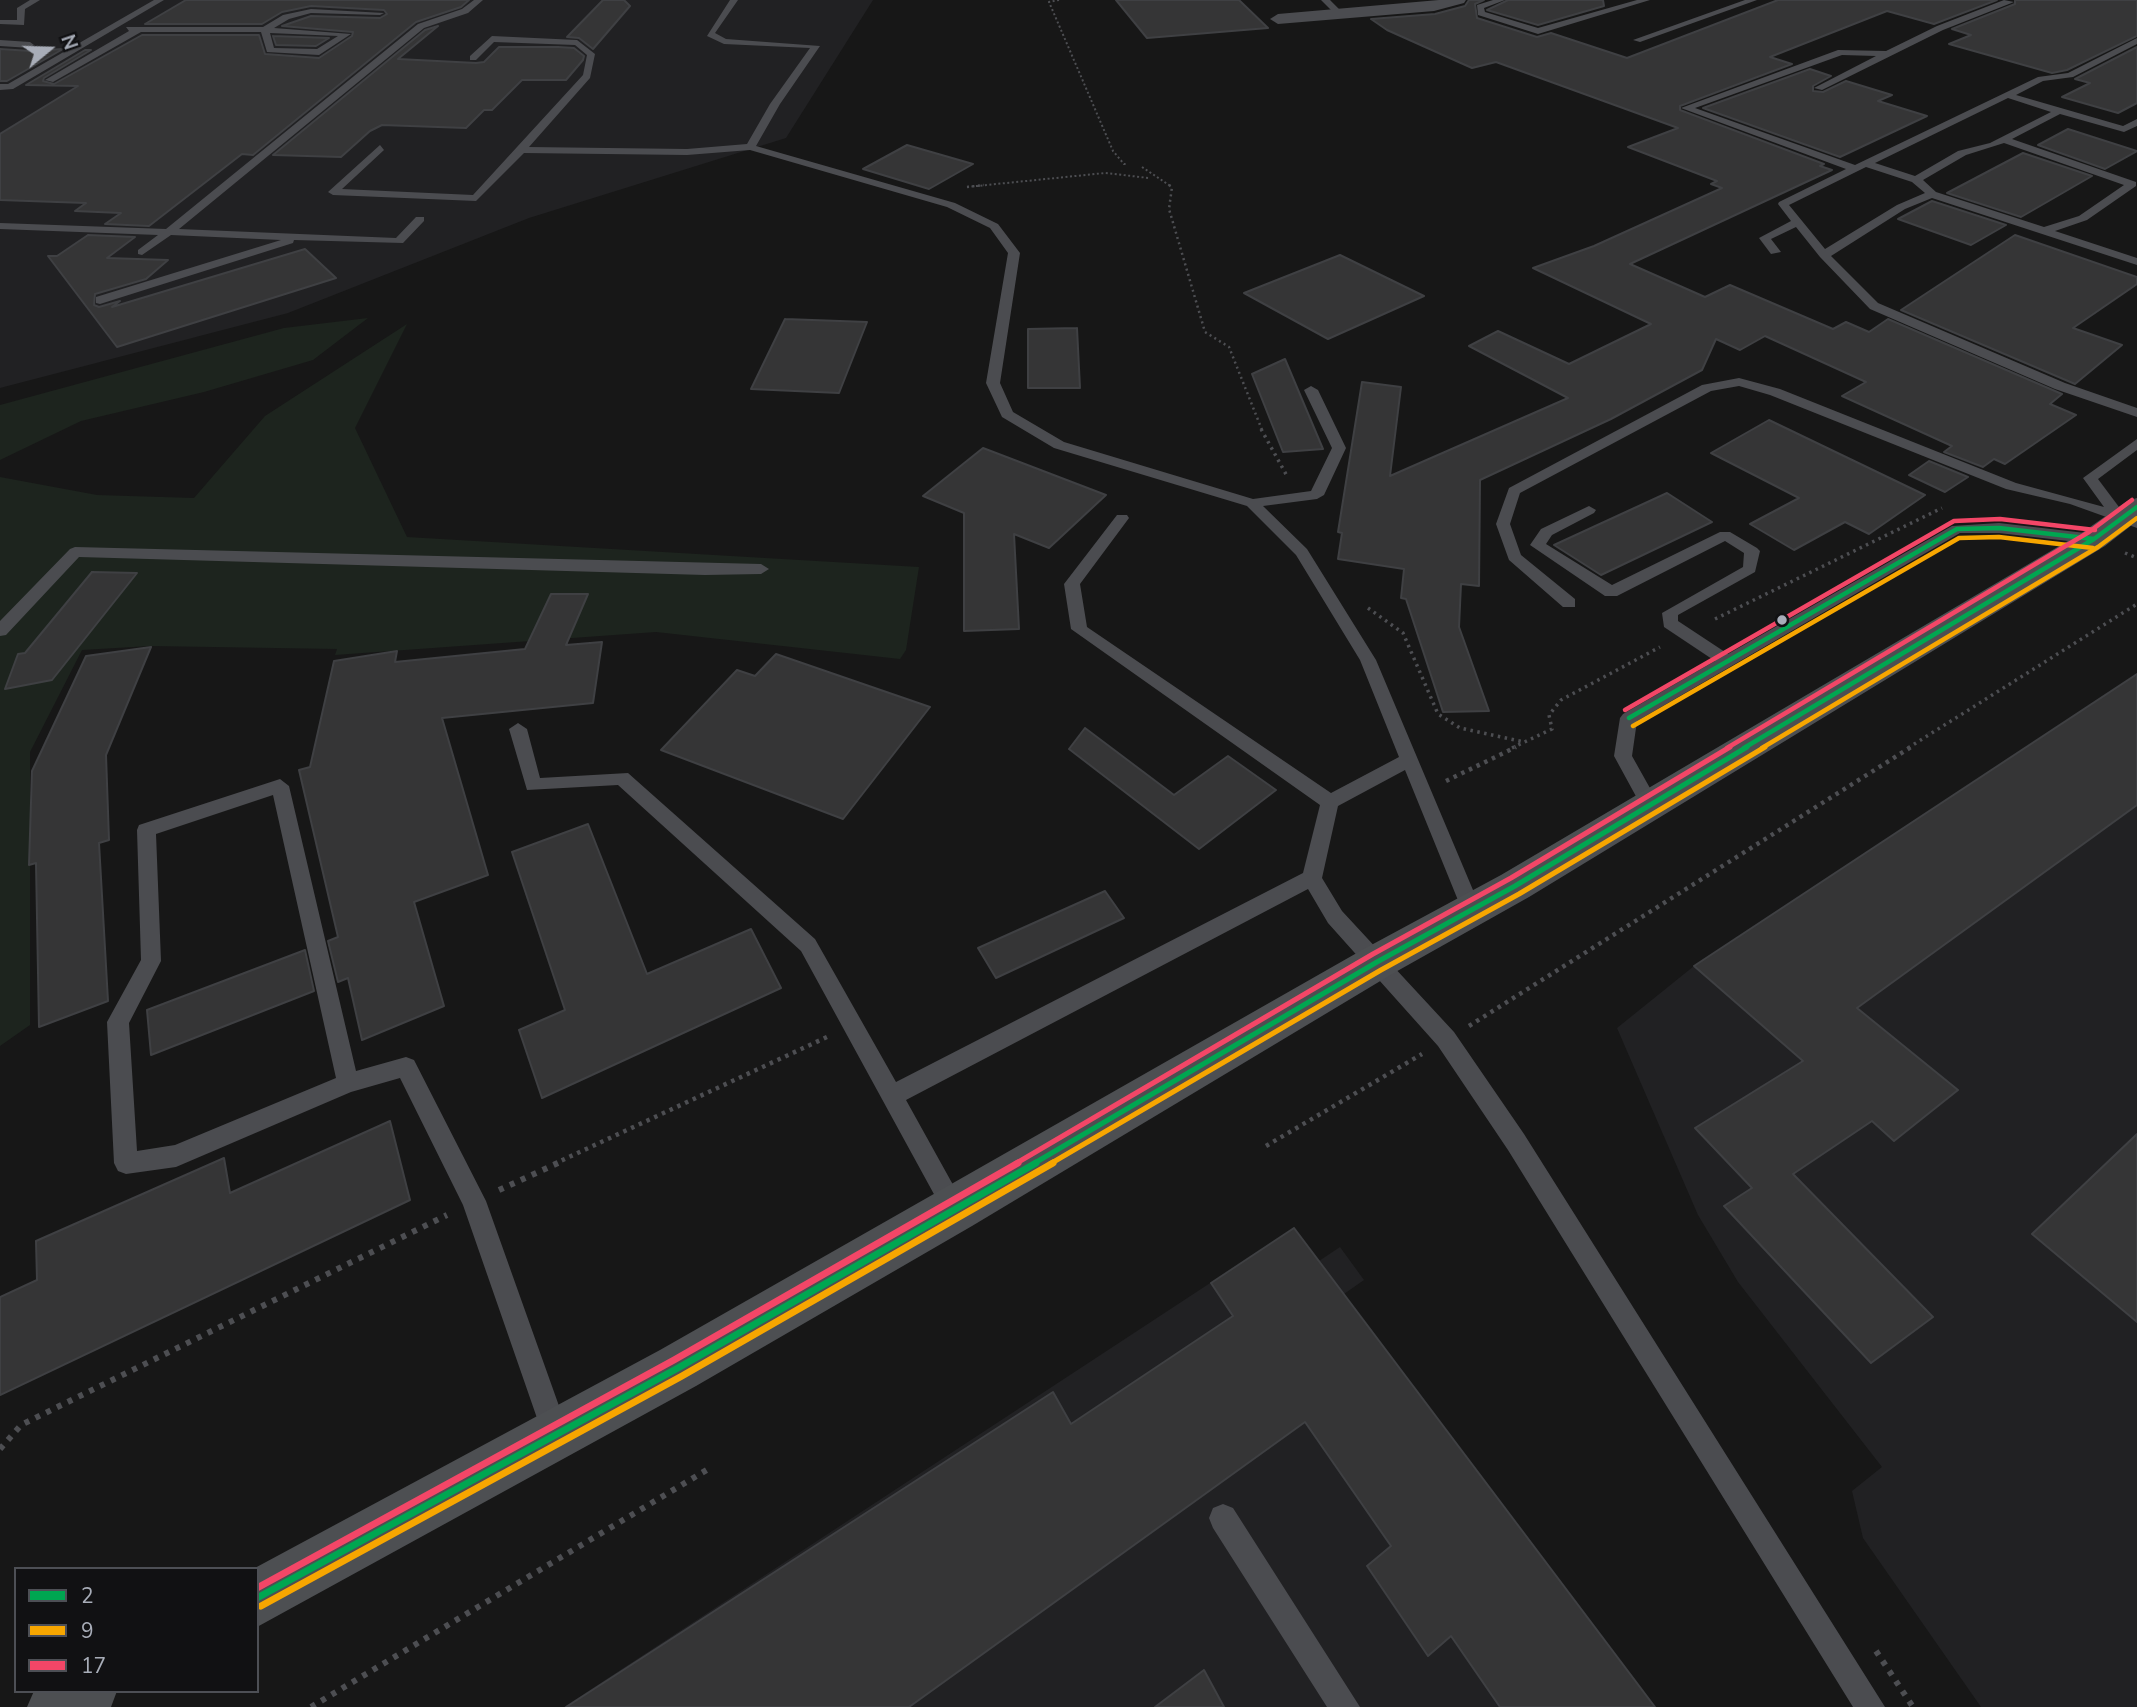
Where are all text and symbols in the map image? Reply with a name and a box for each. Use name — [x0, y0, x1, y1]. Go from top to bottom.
north arrow — [14, 14, 84, 84]
text: N — [54, 31, 83, 53]
unlabelled marker — [1775, 613, 1789, 627]
legend — [14, 1567, 259, 1693]
text: 2 — [81, 1582, 94, 1610]
text: 9 — [81, 1617, 94, 1645]
text: 17 — [81, 1652, 106, 1680]

